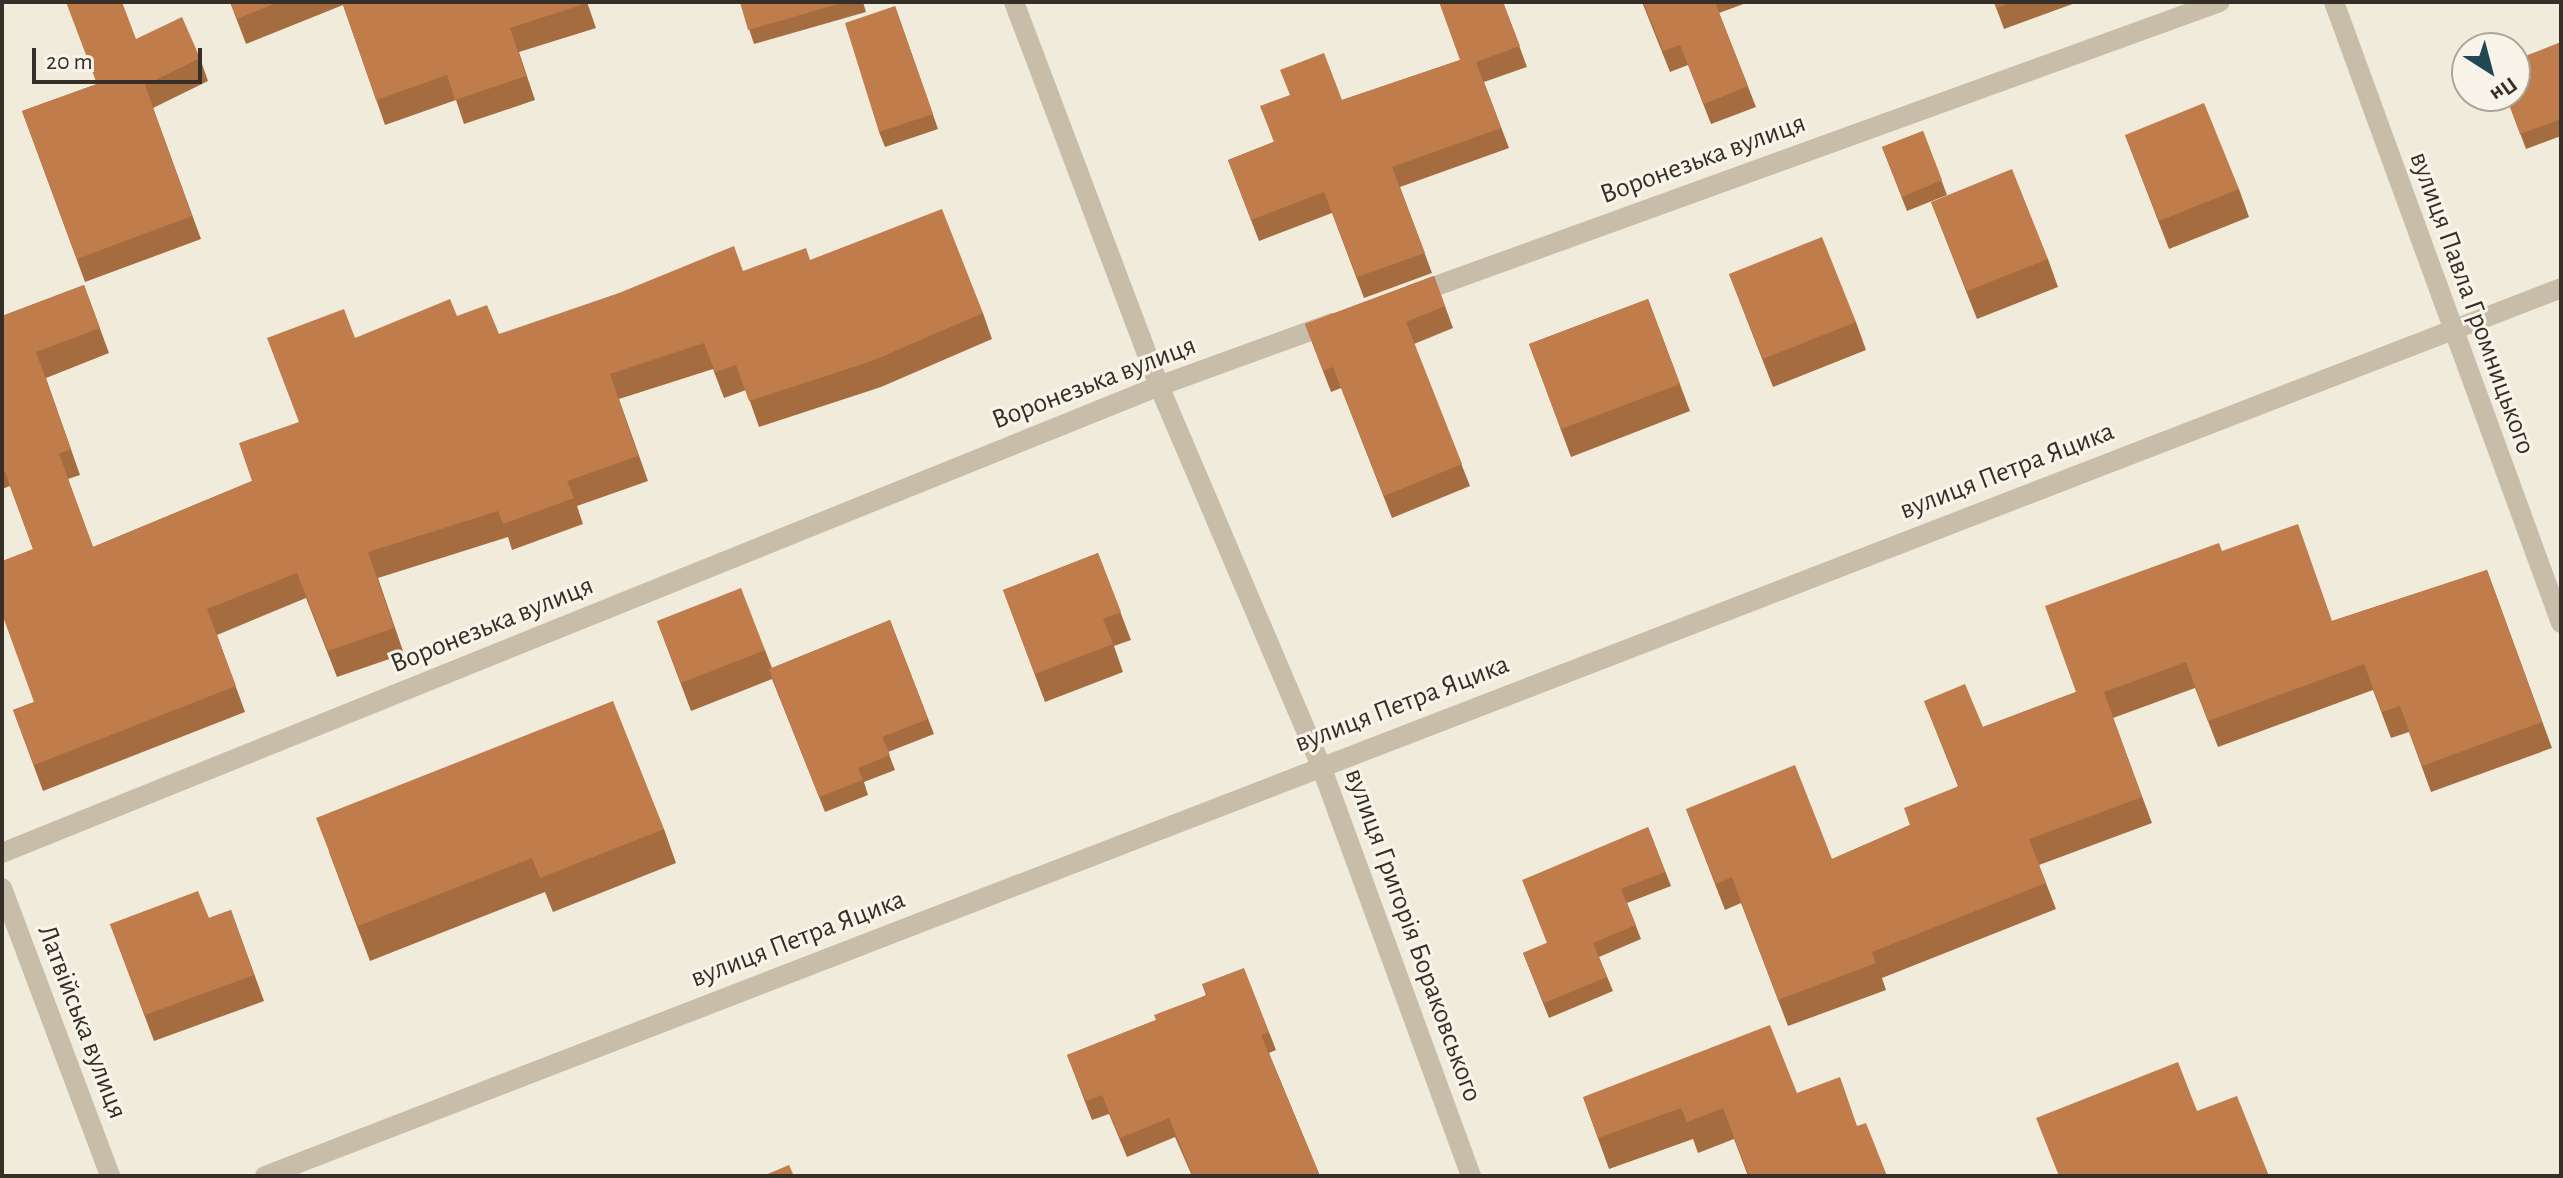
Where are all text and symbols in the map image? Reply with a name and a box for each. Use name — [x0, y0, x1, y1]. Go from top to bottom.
scale bar — [36, 32, 206, 82]
north arrow — [2451, 32, 2531, 112]
text: 20 m — [46, 50, 93, 74]
text: Пн — [2487, 73, 2521, 107]
street label: Воронезька вулиця — [1596, 106, 1810, 212]
street label: вулиця Павла Громницького — [2402, 147, 2542, 459]
street label: Воронезька вулиця — [987, 329, 1201, 437]
street label: вулиця Петра Яцика — [1895, 415, 2119, 527]
street label: Воронезька вулиця — [385, 569, 599, 681]
street label: вулиця Петра Яцика — [1290, 648, 1514, 760]
street label: вулиця Григорія Бораковського — [1337, 764, 1489, 1106]
street label: вулиця Петра Яцика — [686, 883, 910, 995]
street label: Латвійська вулиця — [30, 920, 134, 1124]

